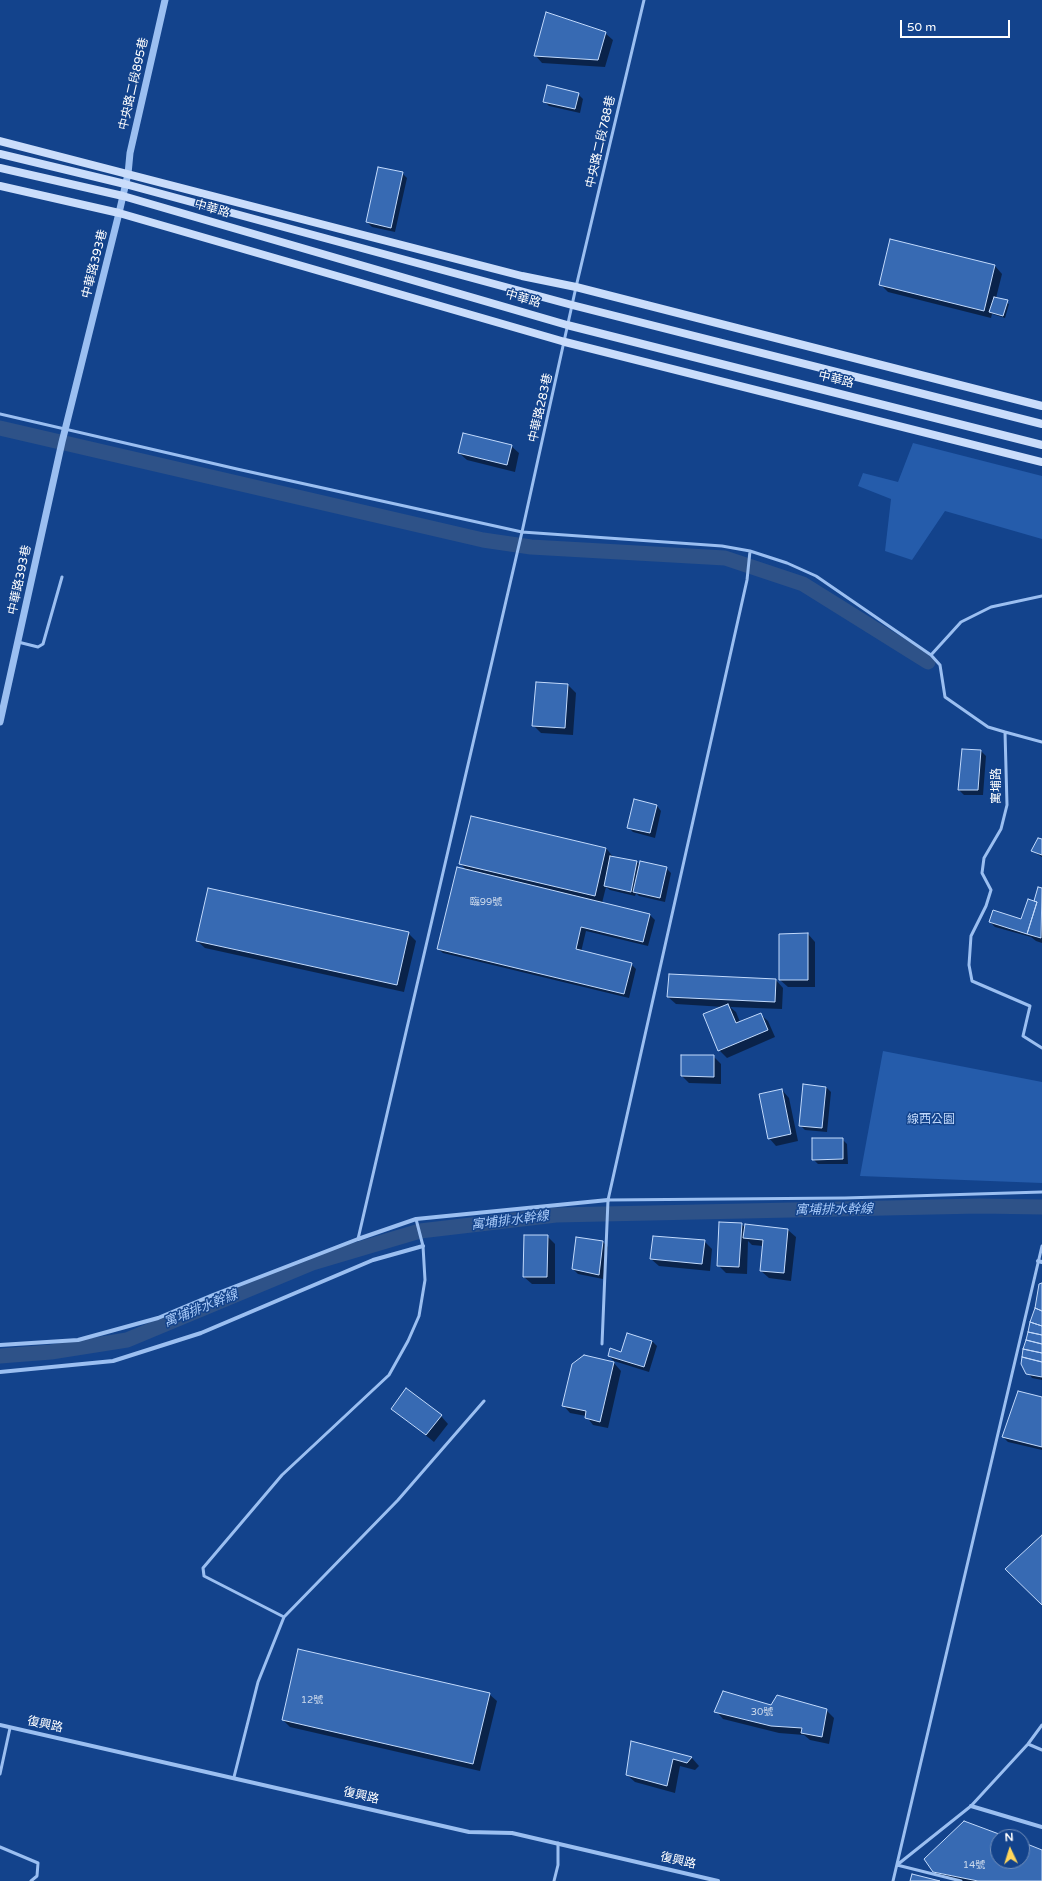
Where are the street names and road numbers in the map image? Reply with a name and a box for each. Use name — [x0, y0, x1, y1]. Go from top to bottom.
street label: 中央路二段895巷 — [116, 36, 152, 132]
street label: 中央路二段788巷 — [583, 94, 619, 190]
street label: 中華路 — [193, 197, 231, 221]
street label: 中華路393巷 — [79, 228, 111, 300]
street label: 中華路 — [504, 287, 542, 311]
street label: 中華路 — [817, 369, 855, 391]
street label: 中華路283巷 — [526, 372, 556, 444]
street label: 中華路393巷 — [6, 544, 34, 616]
street label: 寓埔路 — [990, 768, 1004, 804]
street label: 復興路 — [26, 1714, 64, 1736]
street label: 復興路 — [342, 1785, 380, 1807]
street label: 復興路 — [659, 1850, 697, 1872]

